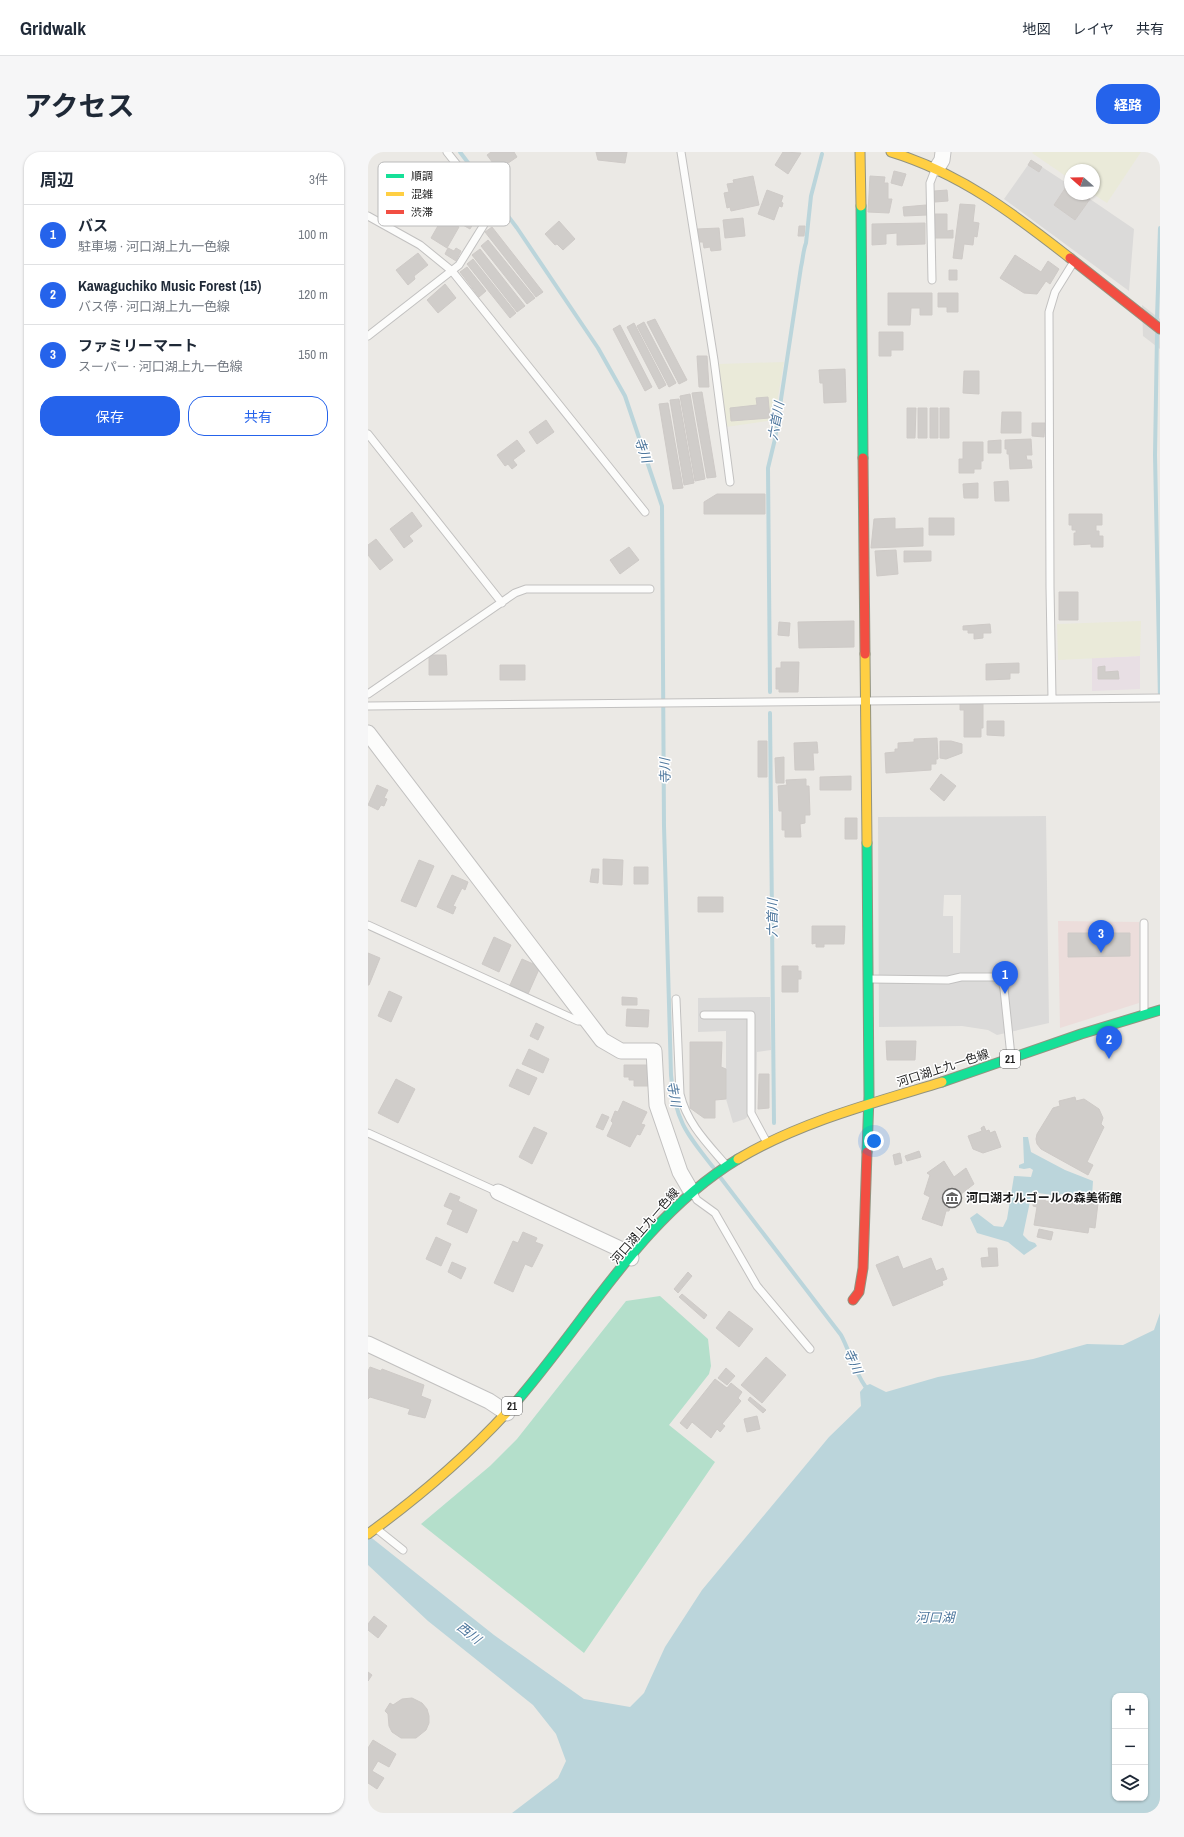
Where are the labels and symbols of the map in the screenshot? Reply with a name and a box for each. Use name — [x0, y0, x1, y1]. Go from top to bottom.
legend — [378, 162, 510, 226]
north arrow — [1064, 164, 1100, 200]
text: 順調 — [411, 169, 433, 183]
text: 混雑 — [411, 187, 433, 201]
text: 渋滞 — [411, 205, 433, 219]
water label: 六首川 — [764, 398, 788, 442]
water label: 寺川 — [631, 435, 656, 467]
water label: 寺川 — [656, 756, 674, 784]
water label: 六首川 — [764, 897, 781, 938]
pin: 3 — [1088, 920, 1114, 953]
pin: 1 — [992, 961, 1018, 994]
pin: 2 — [1096, 1026, 1122, 1059]
street label: 河口湖上九一色線 — [895, 1046, 991, 1090]
road number: 21 — [1000, 1050, 1020, 1068]
water label: 寺川 — [663, 1080, 685, 1110]
your location — [864, 1131, 884, 1151]
street label: 河口湖上九一色線 — [607, 1185, 683, 1267]
museum icon: 河口湖オルゴールの森美術館 — [941, 1187, 963, 1209]
place label: 河口湖オルゴールの森美術館 — [966, 1190, 1122, 1206]
water label: 寺川 — [840, 1346, 867, 1378]
road number: 21 — [502, 1397, 522, 1415]
water label: 河口湖 — [915, 1609, 956, 1626]
water label: 西川 — [454, 1618, 486, 1649]

